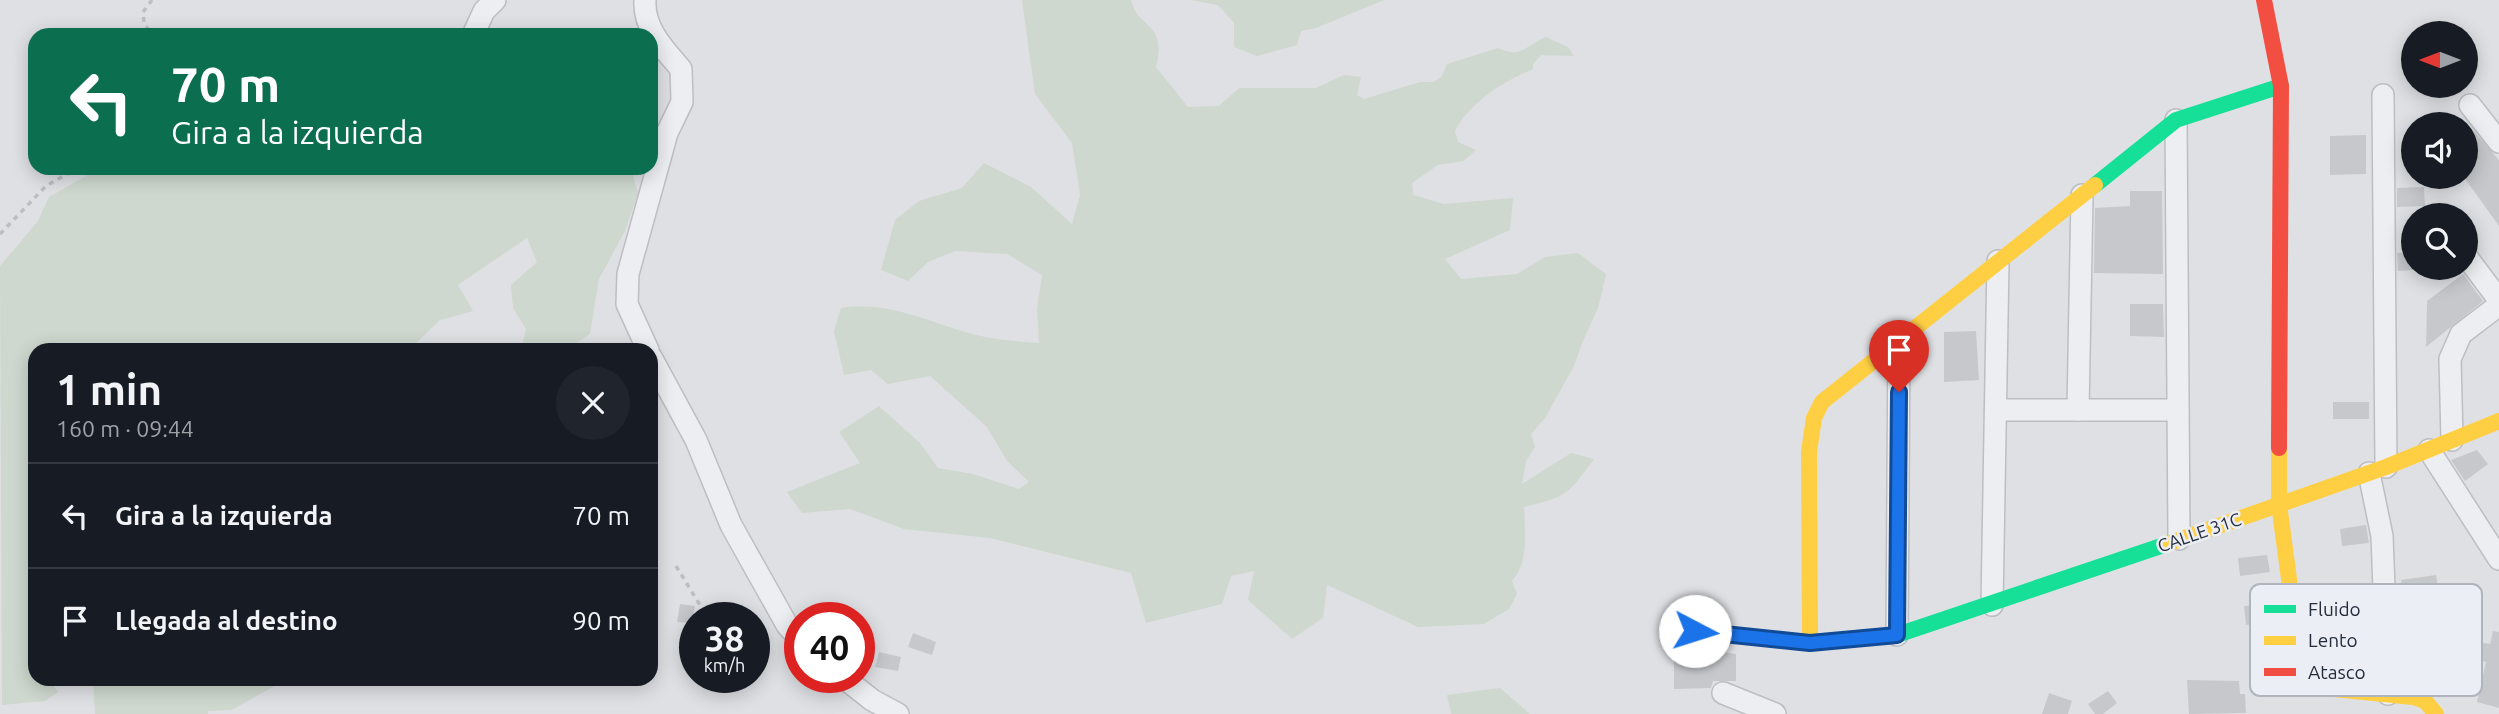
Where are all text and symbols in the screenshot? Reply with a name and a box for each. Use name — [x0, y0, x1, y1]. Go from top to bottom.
north arrow — [2401, 21, 2478, 98]
map controls — [2401, 21, 2478, 280]
icon: left — [56, 56, 147, 147]
text: 70 m — [171, 56, 280, 111]
button: sound — [2401, 112, 2478, 189]
text: Gira a la izquierda — [171, 114, 424, 150]
button: search — [2401, 203, 2478, 280]
pin — [1869, 320, 1929, 392]
icon: arrive — [1880, 331, 1918, 369]
text: 1 min — [56, 366, 162, 413]
button: close — [556, 366, 630, 440]
text: 160 m · 09:44 — [56, 416, 194, 441]
icon: left — [56, 497, 94, 535]
text: Gira a la izquierda — [115, 501, 333, 530]
text: 70 m — [572, 501, 630, 530]
street label: CALLE 31C — [2155, 508, 2243, 556]
legend — [2250, 584, 2482, 696]
position arrow — [1658, 594, 1732, 668]
text: Fluido — [2308, 598, 2361, 620]
icon: arrive — [56, 602, 94, 640]
speed limit sign: 40 — [784, 602, 875, 693]
text: Llegada al destino — [115, 606, 338, 635]
text: 90 m — [572, 606, 630, 635]
text: 38 — [705, 618, 744, 658]
text: Lento — [2308, 629, 2358, 651]
text: km/h — [704, 655, 745, 675]
text: Atasco — [2308, 661, 2366, 683]

